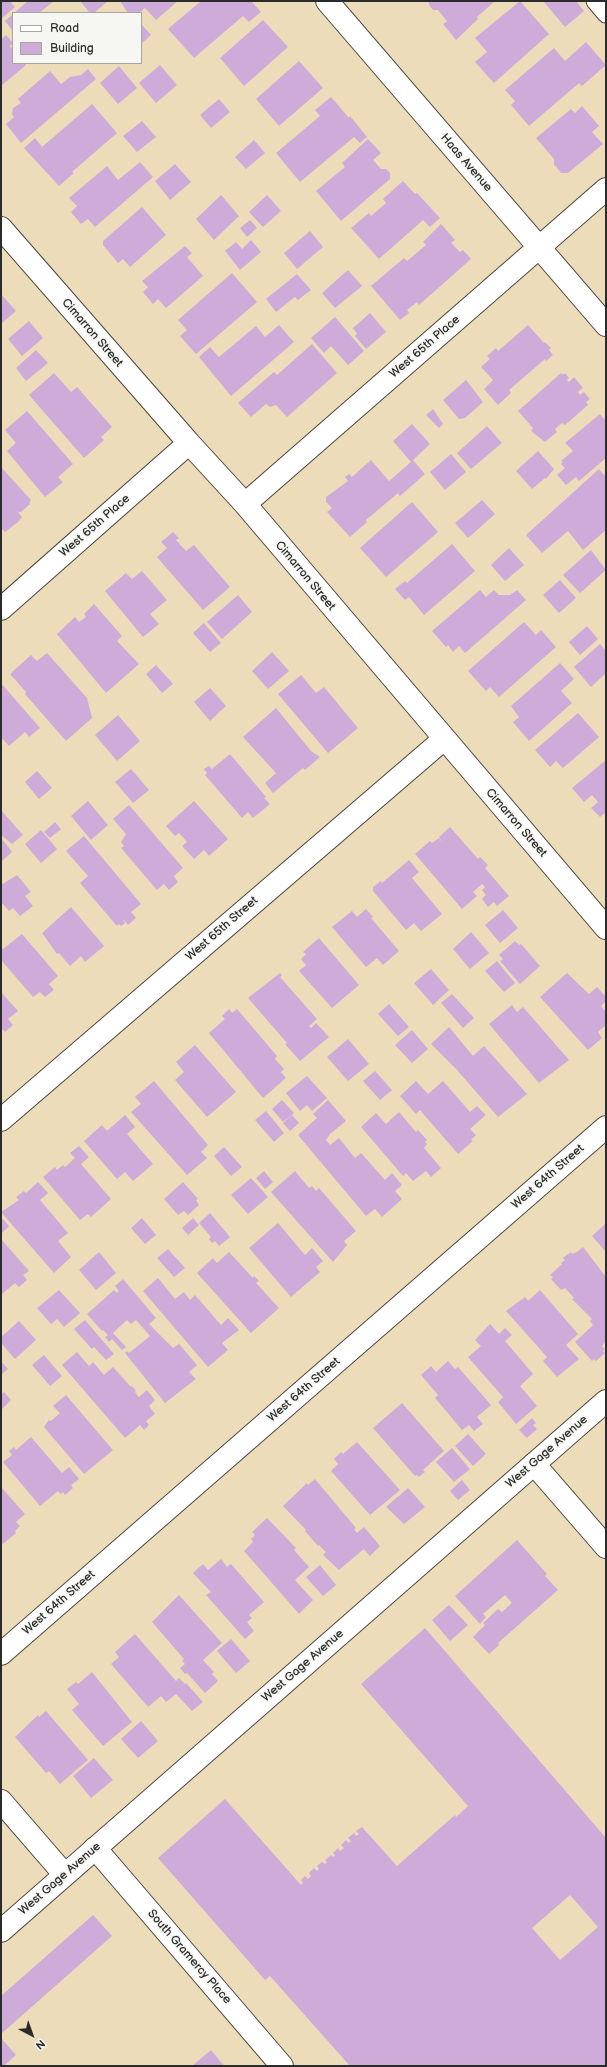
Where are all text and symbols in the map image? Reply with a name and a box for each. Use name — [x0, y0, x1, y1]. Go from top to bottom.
legend — [12, 12, 142, 64]
text: Road — [50, 21, 79, 36]
text: Building — [50, 41, 94, 56]
street label: Haas Avenue — [437, 131, 495, 195]
street label: Cimarron Street — [58, 296, 126, 370]
street label: West 65th Place — [387, 313, 463, 381]
street label: West 65th Place — [57, 492, 133, 560]
street label: Cimarron Street — [272, 538, 338, 614]
street label: Cimarron Street — [482, 786, 550, 860]
street label: West 65th Street — [183, 894, 261, 964]
street label: West 64th Street — [509, 1142, 587, 1212]
street label: West 64th Street — [265, 1355, 343, 1425]
street label: West Gage Avenue — [503, 1413, 591, 1491]
street label: West 64th Street — [20, 1568, 98, 1638]
street label: West Gage Avenue — [259, 1627, 347, 1705]
street label: West Gage Avenue — [16, 1840, 104, 1918]
street label: South Gramercy Place — [144, 1907, 234, 2007]
north arrow — [12, 2015, 52, 2055]
text: N — [33, 2037, 48, 2052]

